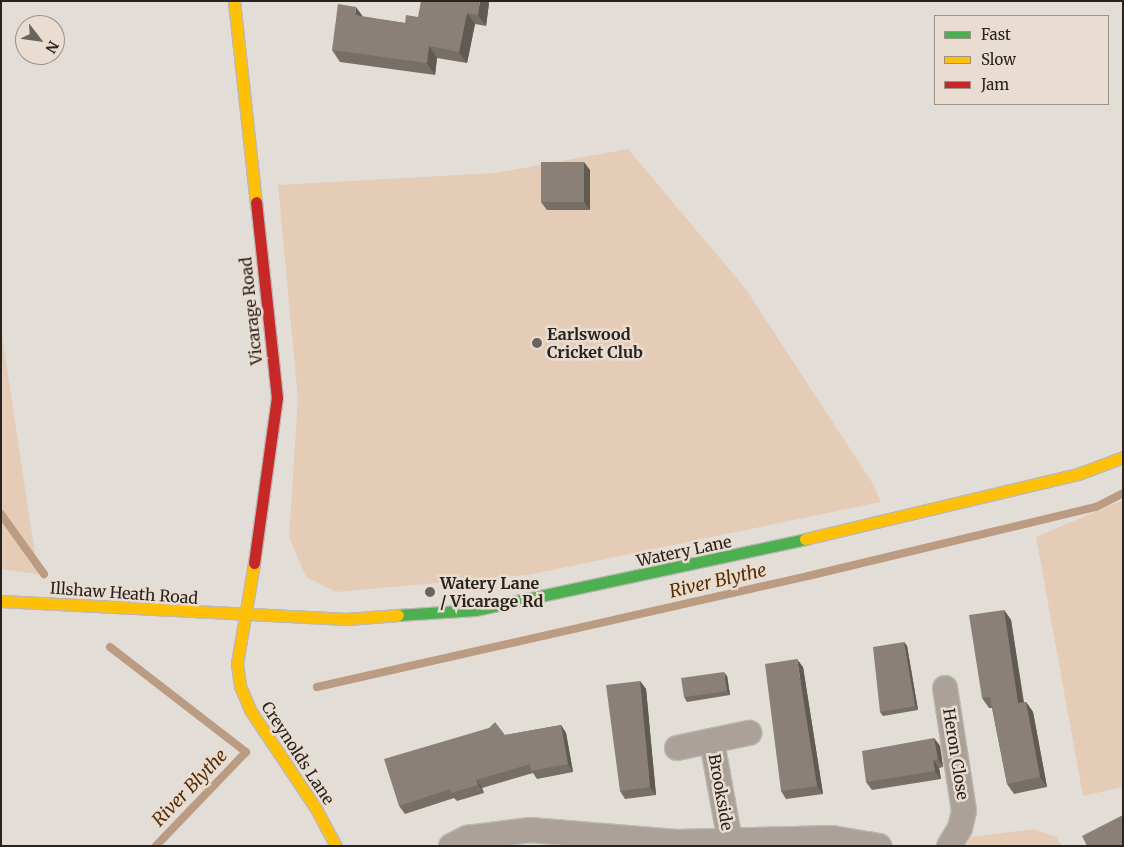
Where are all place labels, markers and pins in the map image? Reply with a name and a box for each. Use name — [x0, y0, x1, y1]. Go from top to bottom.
place label: Earlswood Cricket Club — [547, 324, 643, 362]
marker: Earlswood Cricket Club — [531, 337, 543, 349]
place label: Watery Lane / Vicarage Rd — [440, 573, 543, 611]
marker: Watery Lane / Vicarage Rd — [424, 586, 436, 598]

